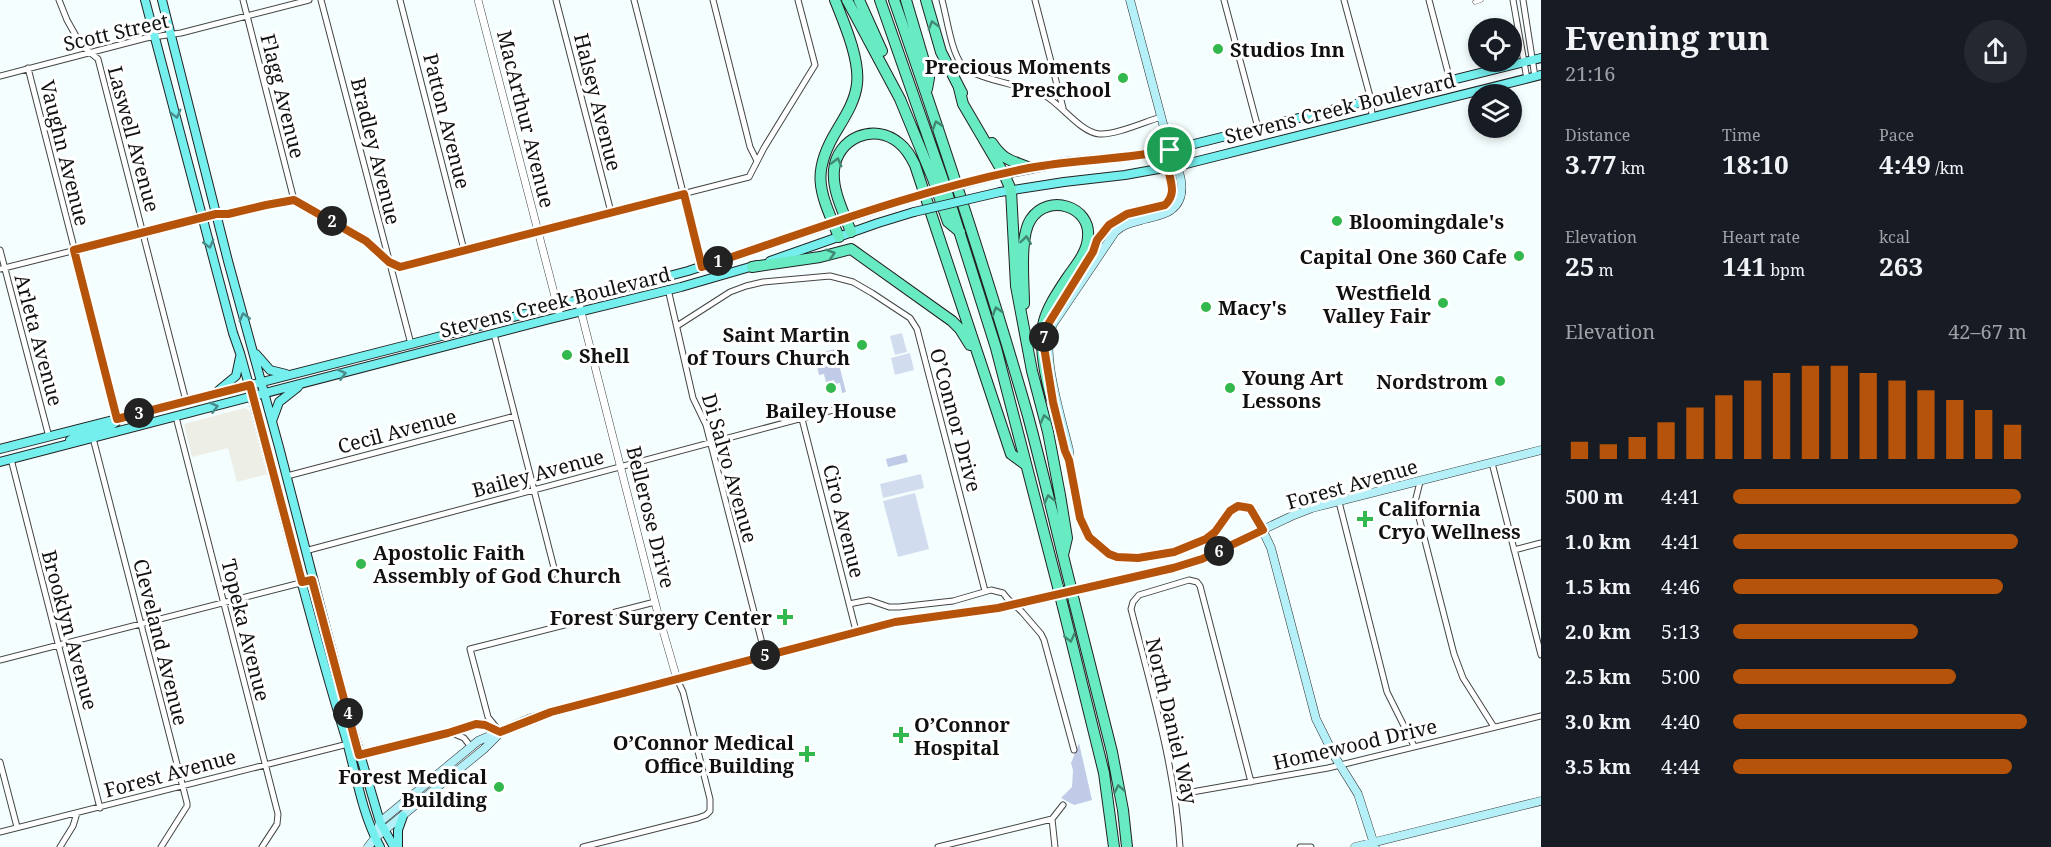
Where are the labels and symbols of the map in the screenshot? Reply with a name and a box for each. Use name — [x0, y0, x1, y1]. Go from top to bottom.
street label: Scott Street — [61, 7, 171, 57]
one-way arrow — [928, 21, 940, 31]
street label: MacArthur Avenue — [491, 27, 561, 211]
street label: Halsey Avenue — [568, 30, 628, 174]
street label: Flagg Avenue — [254, 31, 312, 161]
place label: Studios Inn — [1230, 36, 1345, 63]
marker: Studios Inn — [1211, 42, 1225, 56]
street label: Patton Avenue — [417, 51, 477, 191]
place label: Precious Moments Preschool — [925, 53, 1111, 103]
street label: Laswell Avenue — [102, 63, 166, 215]
street label: Stevens Creek Boulevard — [1222, 66, 1458, 150]
marker: Precious Moments Preschool — [1116, 71, 1130, 85]
street label: Bradley Avenue — [345, 75, 407, 227]
street label: Vaughn Avenue — [34, 77, 96, 229]
one-way arrow — [168, 109, 181, 119]
one-way arrow — [932, 120, 945, 131]
pin — [1144, 124, 1195, 175]
one-way arrow — [829, 157, 842, 167]
pin: 2 — [317, 206, 347, 236]
place label: Bloomingdale's — [1349, 208, 1504, 235]
marker: Bloomingdale's — [1330, 214, 1344, 228]
one-way arrow — [1019, 236, 1031, 245]
one-way arrow — [202, 239, 215, 249]
place label: Capital One 360 Cafe — [1300, 243, 1507, 270]
pin: 1 — [703, 246, 733, 276]
one-way arrow — [825, 249, 836, 261]
marker: Capital One 360 Cafe — [1512, 249, 1526, 263]
street label: Stevens Creek Boulevard — [437, 260, 673, 344]
street label: Arleta Avenue — [8, 271, 70, 409]
place label: Westfield Valley Fair — [1323, 279, 1432, 329]
place label: Macy's — [1218, 294, 1287, 321]
marker: Westfield Valley Fair — [1436, 296, 1450, 310]
marker: Macy's — [1199, 300, 1213, 314]
one-way arrow — [992, 306, 1004, 317]
one-way arrow — [238, 312, 251, 322]
place label: Saint Martin of Tours Church — [687, 321, 850, 371]
pin: 7 — [1029, 322, 1059, 352]
marker: Saint Martin of Tours Church — [855, 338, 869, 352]
place label: Shell — [579, 342, 629, 369]
street label: O’Connor Drive — [924, 345, 988, 495]
marker: Shell — [560, 348, 574, 362]
place label: Young Art Lessons — [1242, 364, 1343, 414]
one-way arrow — [336, 368, 346, 381]
place label: Nordstrom — [1376, 368, 1488, 395]
marker: Nordstrom — [1493, 374, 1507, 388]
marker: Bailey House — [824, 381, 838, 395]
marker: Young Art Lessons — [1223, 381, 1237, 395]
street label: Di Salvo Avenue — [696, 390, 764, 546]
place label: Bailey House — [766, 397, 896, 424]
pin: 3 — [124, 398, 154, 428]
one-way arrow — [209, 402, 219, 414]
street label: Cecil Avenue — [335, 402, 459, 460]
one-way arrow — [1039, 414, 1052, 424]
street label: Bailey Avenue — [469, 442, 607, 504]
street label: Bellerose Drive — [620, 443, 682, 591]
street label: Forest Avenue — [1283, 452, 1421, 516]
street label: Ciro Avenue — [817, 461, 871, 581]
one-way arrow — [1043, 494, 1056, 504]
place label: California Cryo Wellness — [1378, 495, 1521, 545]
marker: California Cryo Wellness — [1356, 510, 1374, 528]
pin: 6 — [1204, 536, 1234, 566]
place label: Apostolic Faith Assembly of God Church — [373, 539, 621, 589]
street label: Brooklyn Avenue — [36, 547, 104, 713]
street label: Cleveland Avenue — [127, 556, 195, 728]
street label: Topeka Avenue — [215, 556, 277, 704]
marker: Apostolic Faith Assembly of God Church — [354, 557, 368, 571]
place label: Forest Surgery Center — [550, 604, 773, 631]
marker: Forest Surgery Center — [776, 608, 794, 626]
one-way arrow — [1063, 632, 1076, 642]
street label: North Daniel Way — [1140, 635, 1204, 808]
pin: 5 — [750, 640, 780, 670]
pin: 4 — [333, 698, 363, 728]
place label: O’Connor Hospital — [914, 711, 1011, 761]
street label: Homewood Drive — [1270, 712, 1440, 776]
marker: O’Connor Hospital — [892, 726, 910, 744]
place label: O’Connor Medical Office Building — [613, 729, 795, 779]
street label: Forest Avenue — [101, 742, 239, 804]
marker: O’Connor Medical Office Building — [798, 745, 816, 763]
place label: Forest Medical Building — [338, 763, 488, 813]
marker: Forest Medical Building — [492, 780, 506, 794]
one-way arrow — [1113, 784, 1126, 794]

